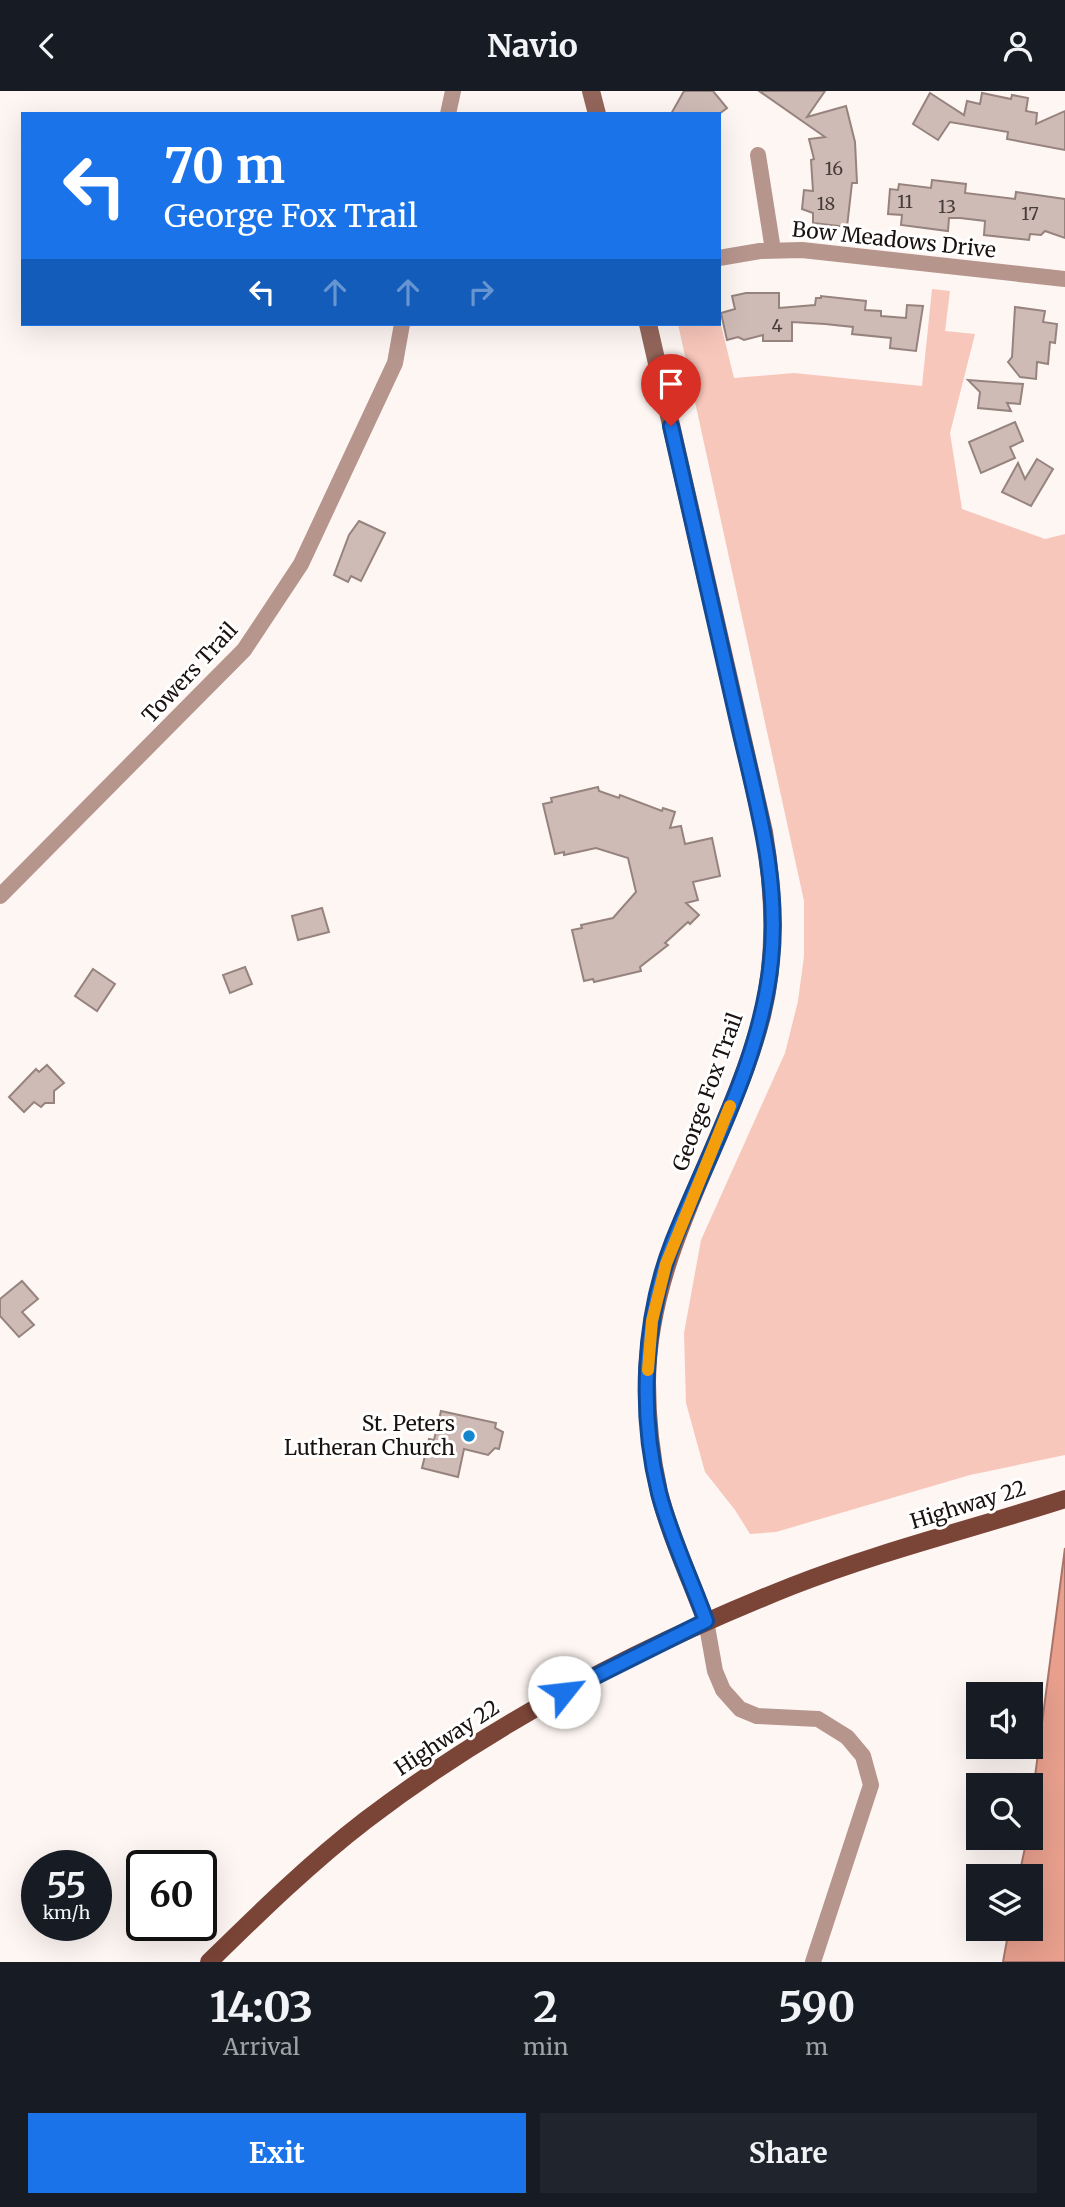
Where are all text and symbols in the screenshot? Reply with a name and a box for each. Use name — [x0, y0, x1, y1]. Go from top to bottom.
text: Navio — [487, 26, 578, 66]
icon: back — [28, 27, 66, 65]
icon: person — [999, 27, 1037, 65]
text: 70 m — [164, 135, 285, 196]
icon: left — [49, 140, 140, 231]
house number: 16 — [825, 157, 843, 180]
house number: 11 — [897, 190, 913, 213]
house number: 18 — [817, 192, 835, 215]
house number: 13 — [938, 195, 956, 218]
text: George Fox Trail — [164, 196, 418, 236]
house number: 17 — [1021, 202, 1039, 225]
street label: Bow Meadows Drive — [791, 215, 997, 264]
icon: left — [243, 273, 281, 311]
icon: ahead — [316, 273, 354, 311]
icon: ahead — [389, 273, 427, 311]
icon: right — [462, 273, 500, 311]
house number: 4 — [771, 314, 783, 337]
pin — [641, 354, 701, 426]
icon: arrive — [652, 365, 690, 403]
street label: Towers Trail — [136, 616, 243, 729]
street label: George Fox Trail — [666, 1009, 749, 1175]
place label: St. Peters Lutheran Church — [284, 1410, 455, 1461]
marker: St. Peters Lutheran Church — [461, 1428, 477, 1444]
street label: Highway 22 — [907, 1474, 1029, 1535]
position arrow — [527, 1655, 601, 1729]
map controls — [966, 1682, 1043, 1941]
button: sound — [966, 1682, 1043, 1759]
street label: Highway 22 — [389, 1694, 504, 1781]
button: search — [966, 1773, 1043, 1850]
speed limit sign: 60 — [126, 1850, 217, 1941]
text: 55 — [47, 1864, 86, 1908]
button: layers — [966, 1864, 1043, 1941]
text: km/h — [43, 1901, 90, 1924]
text: 14:03 — [210, 1981, 313, 2033]
text: 2 — [533, 1981, 558, 2033]
text: 590 — [778, 1981, 855, 2033]
text: Arrival — [223, 2032, 300, 2061]
text: min — [523, 2032, 568, 2061]
text: m — [805, 2032, 828, 2061]
button: Exit — [28, 2113, 526, 2193]
button: Share — [540, 2113, 1037, 2193]

